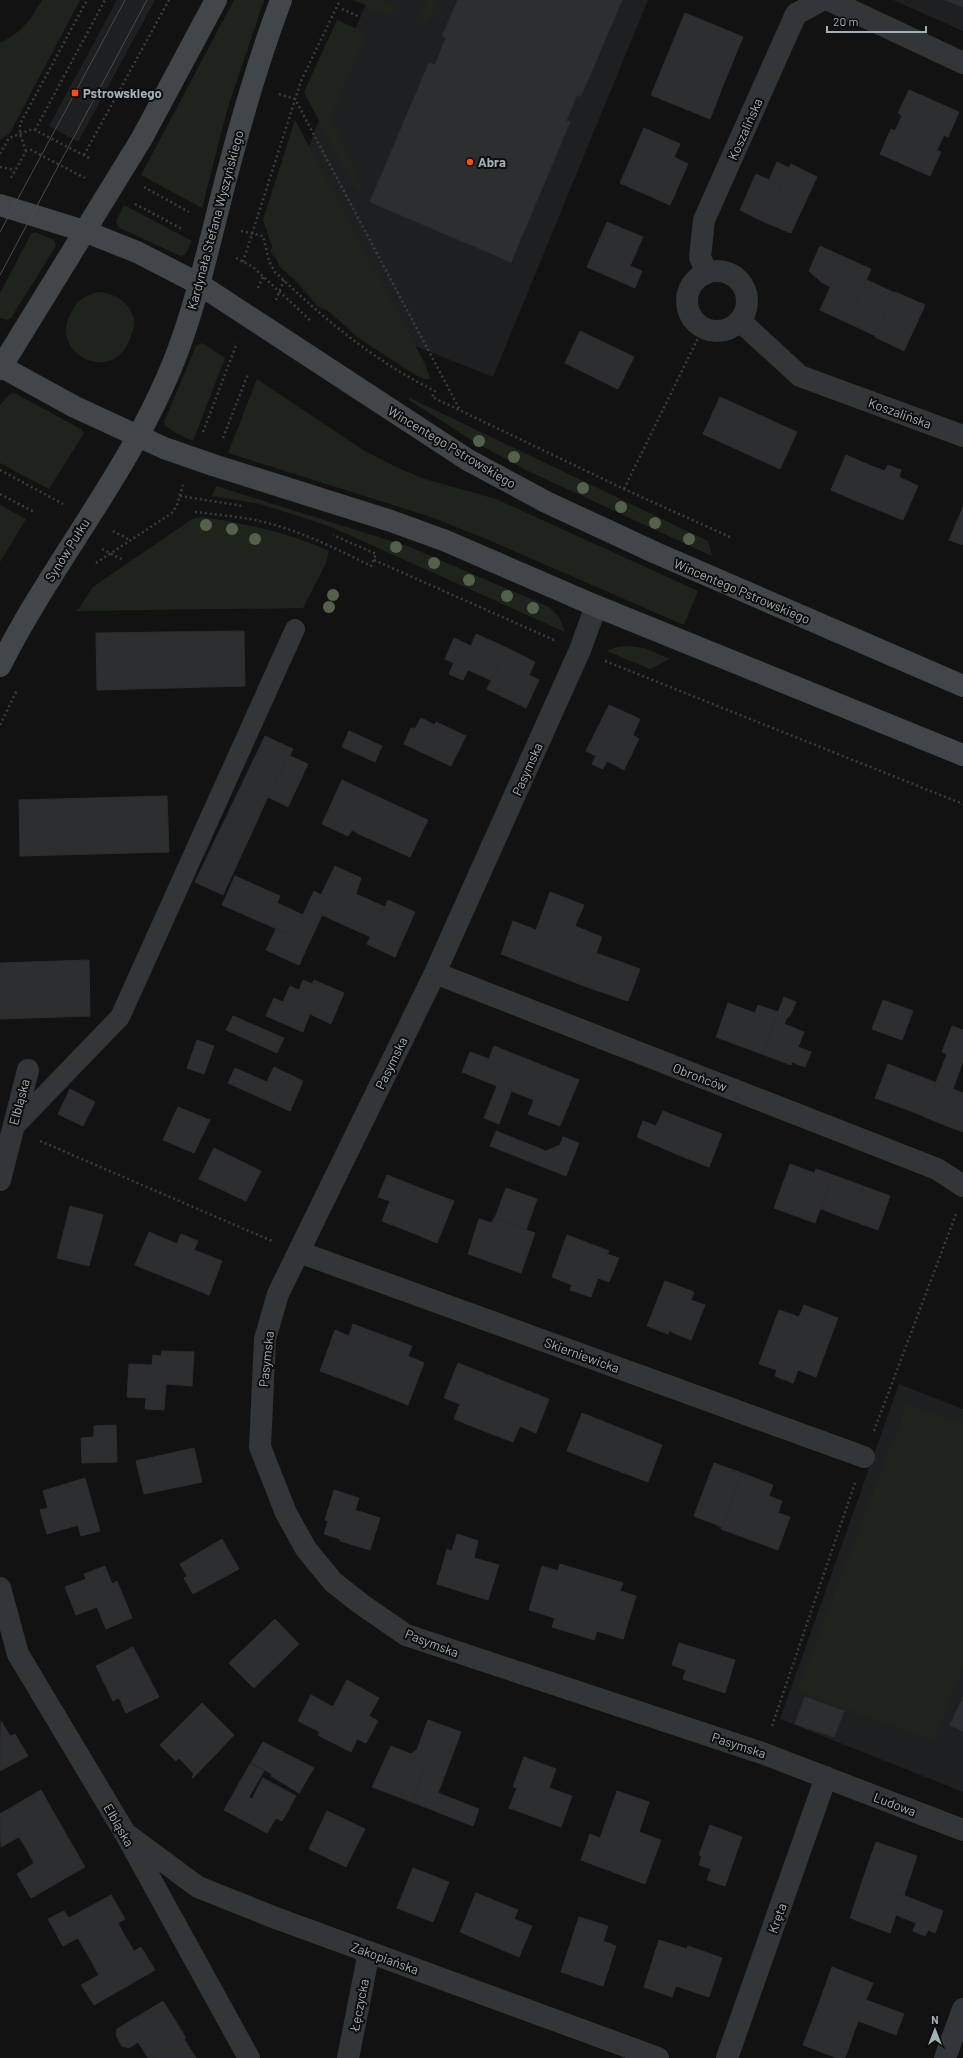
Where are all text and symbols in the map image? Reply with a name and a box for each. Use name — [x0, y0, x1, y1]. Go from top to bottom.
scale bar — [827, 8, 926, 34]
text: 20 m — [833, 14, 859, 28]
place label: Pstrowskiego — [83, 85, 162, 101]
marker: Pstrowskiego — [70, 88, 80, 98]
street label: Koszalińska — [724, 96, 766, 162]
street label: Kardynała Stefana Wyszyńskiego — [183, 129, 247, 311]
place label: Abra — [478, 154, 506, 170]
marker: Abra — [465, 157, 475, 167]
street label: Koszalińska — [866, 394, 934, 432]
street label: Wincentego Pstrowskiego — [385, 402, 519, 492]
street label: Synów Pułku — [41, 515, 93, 585]
street label: Wincentego Pstrowskiego — [671, 555, 813, 627]
street label: Pasymska — [508, 740, 546, 798]
street label: Pasymska — [371, 1034, 411, 1092]
street label: Obrońców — [671, 1059, 729, 1095]
street label: Elbląska — [5, 1077, 33, 1127]
street label: Pasymska — [255, 1330, 277, 1388]
street label: Skierniewicka — [542, 1334, 622, 1376]
street label: Pasymska — [403, 1625, 461, 1661]
street label: Pasymska — [710, 1729, 768, 1761]
street label: Ludowa — [872, 1789, 918, 1819]
street label: Elbląska — [100, 1801, 138, 1849]
street label: Kręta — [764, 1901, 790, 1935]
street label: Zakopiańska — [349, 1938, 421, 1978]
street label: Łęczycka — [346, 1978, 372, 2033]
north arrow — [915, 2010, 955, 2050]
text: N — [931, 2013, 939, 2026]

